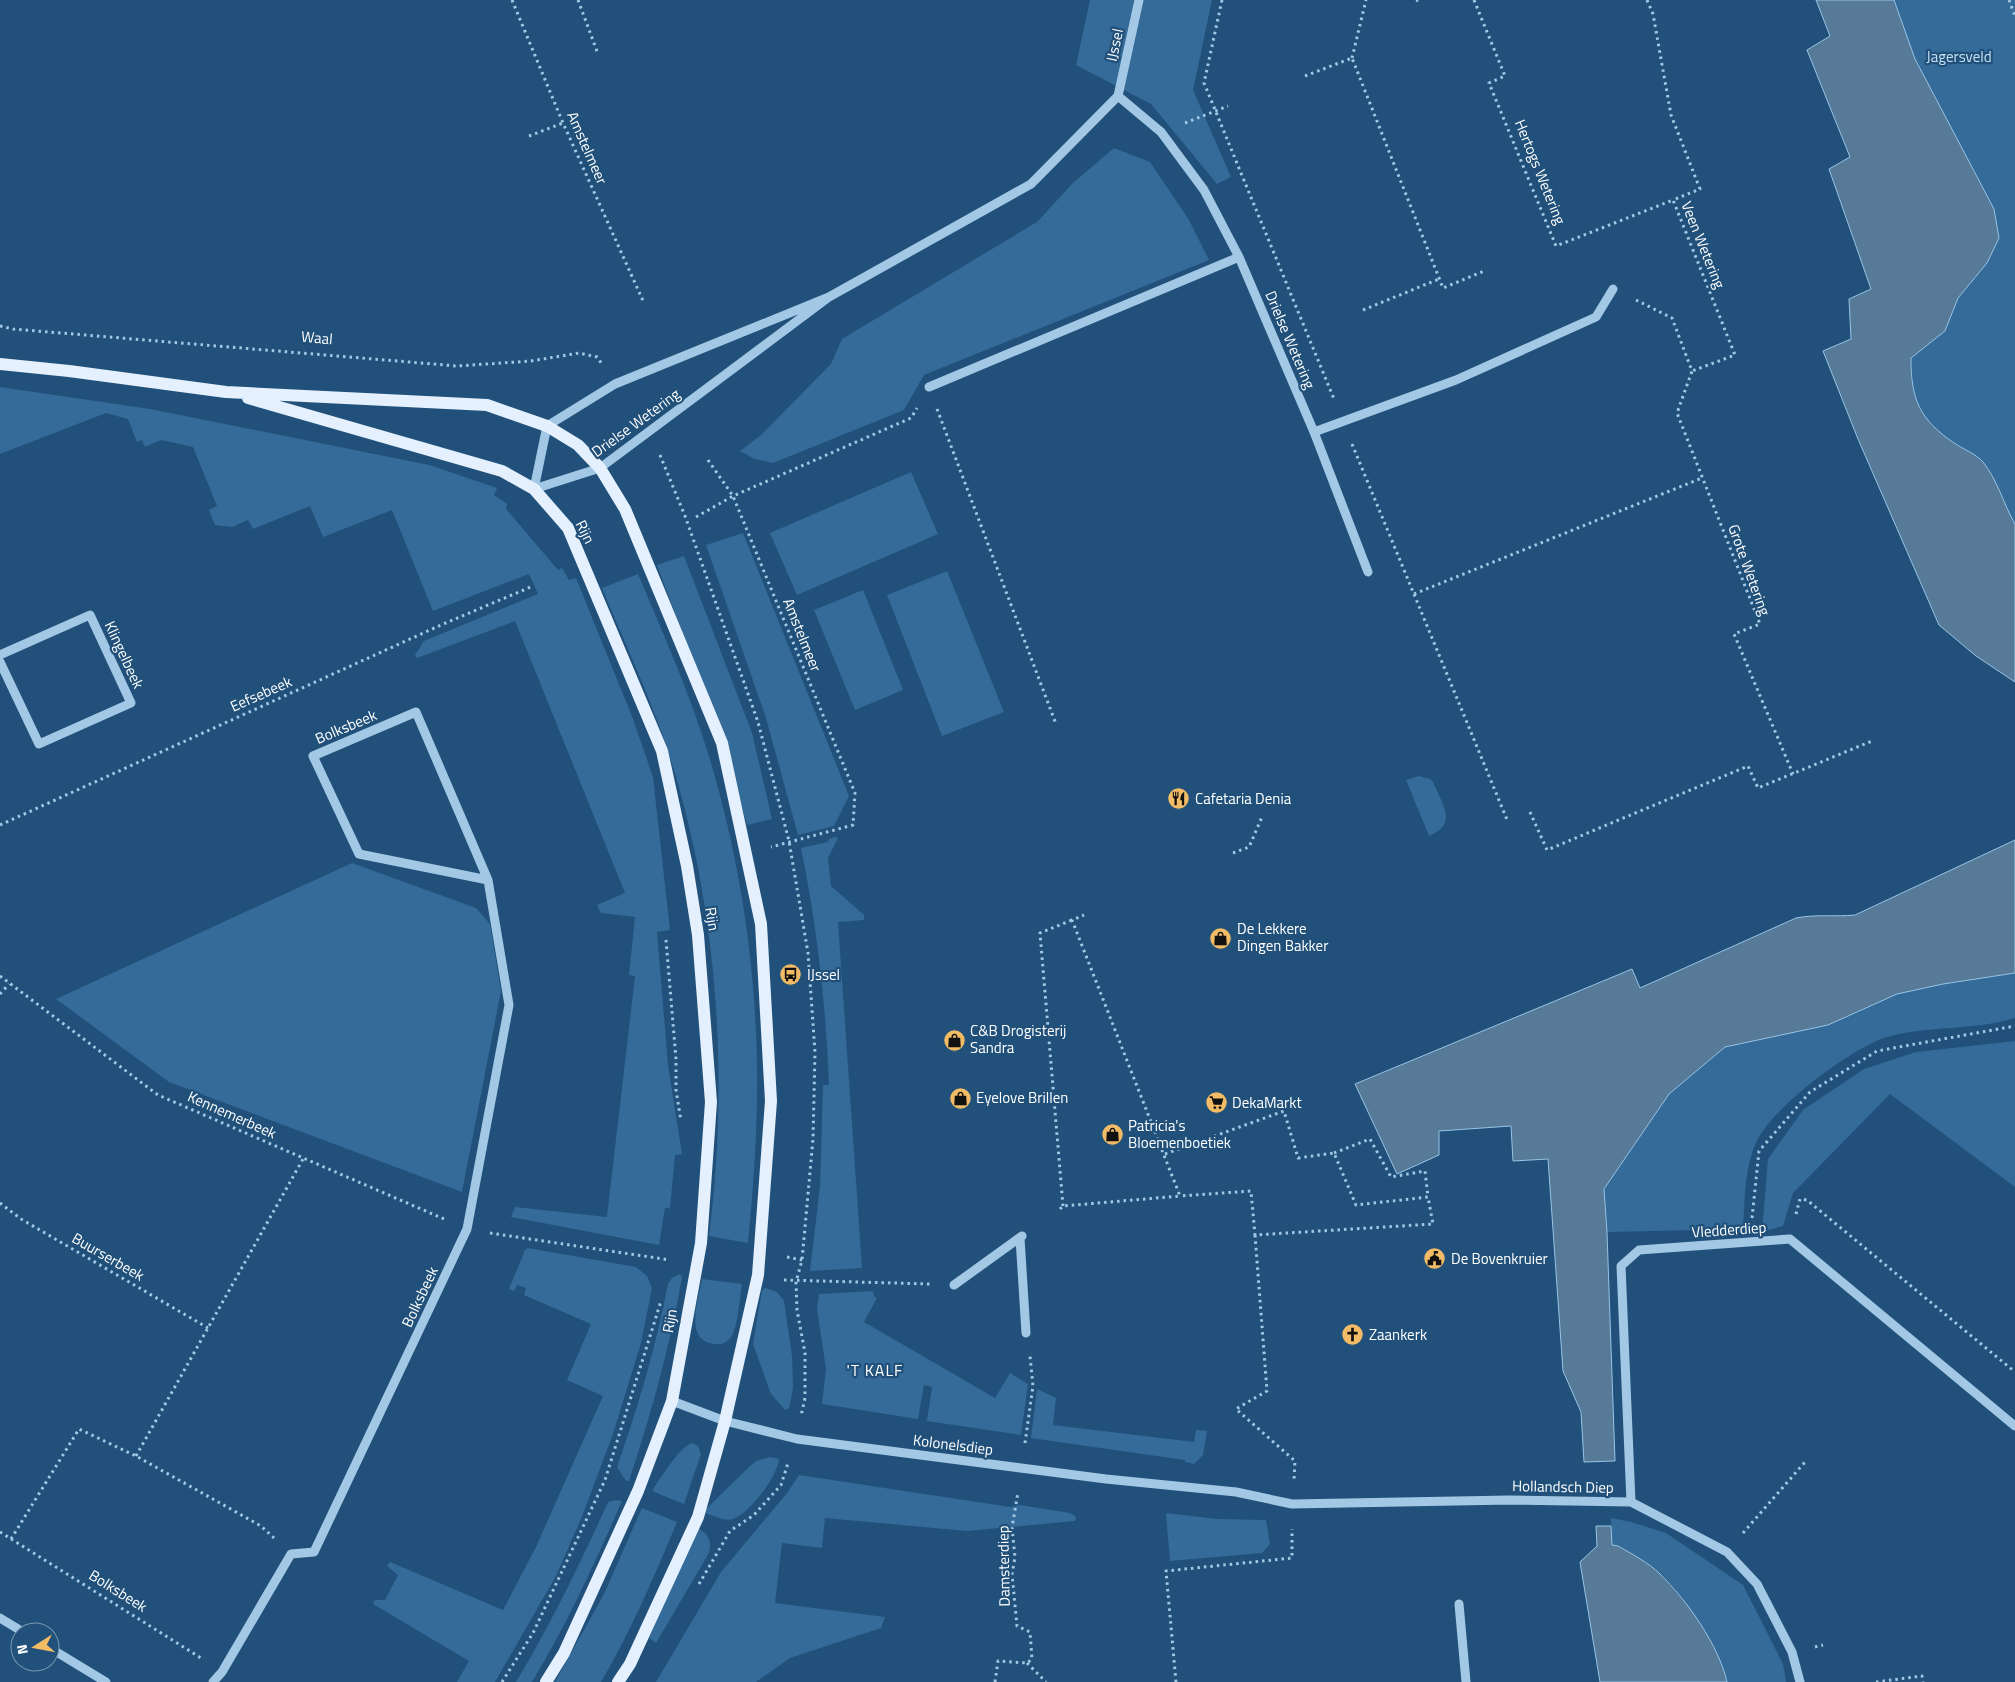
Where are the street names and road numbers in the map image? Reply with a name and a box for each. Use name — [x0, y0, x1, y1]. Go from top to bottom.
street label: IJssel — [1100, 26, 1129, 63]
street label: Amstelmeer — [561, 108, 614, 188]
street label: Hertogs Wetering — [1509, 116, 1572, 228]
street label: Veen Wetering — [1676, 198, 1732, 292]
street label: Drielse Wetering — [1259, 287, 1322, 393]
street label: Waal — [300, 325, 334, 350]
street label: Drielse Wetering — [587, 382, 685, 463]
street label: Rijn — [570, 516, 601, 548]
street label: Grote Wetering — [1722, 521, 1777, 619]
street label: Amstelmeer — [777, 595, 828, 675]
street label: Klingelbeek — [99, 617, 150, 692]
street label: Eefsebeek — [226, 670, 295, 717]
street label: Bolksbeek — [311, 703, 380, 750]
street label: Rijn — [699, 905, 726, 933]
street label: Kennemerbeek — [184, 1085, 280, 1144]
street label: Vledderdiep — [1691, 1215, 1767, 1244]
street label: Buurserbeek — [68, 1227, 149, 1287]
street label: Bolksbeek — [395, 1262, 444, 1331]
street label: Rijn — [656, 1307, 683, 1335]
street label: Kolonelsdiep — [912, 1428, 994, 1461]
street label: Hollandsch Diep — [1512, 1474, 1614, 1499]
street label: Damsterdiep — [991, 1525, 1016, 1607]
street label: Bolksbeek — [85, 1564, 152, 1618]

